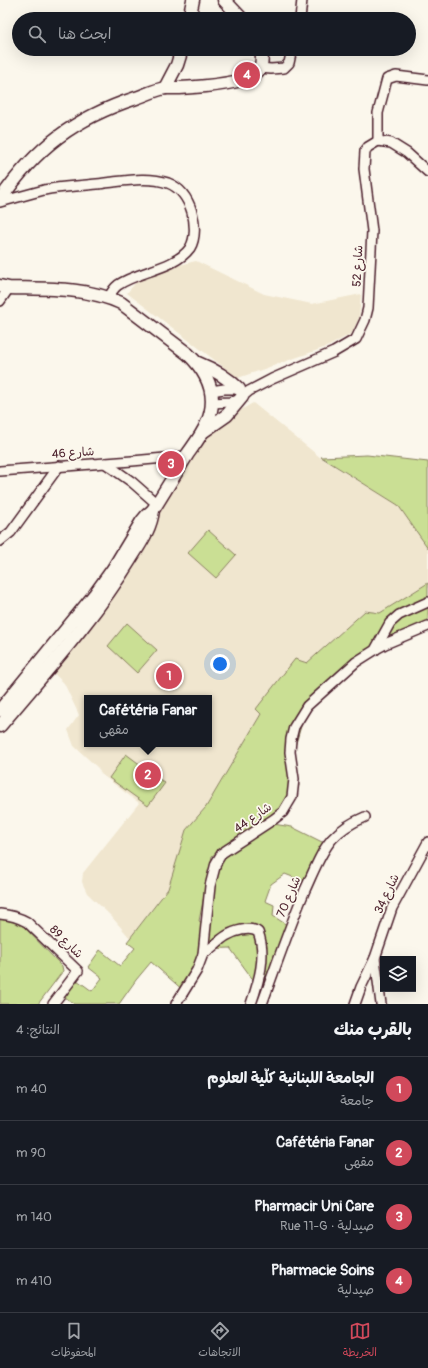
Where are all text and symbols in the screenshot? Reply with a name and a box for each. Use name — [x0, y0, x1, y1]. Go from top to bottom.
search box — [12, 12, 416, 56]
icon: search — [26, 23, 48, 45]
text: ابحث هنا — [58, 25, 111, 44]
pin: 4 — [234, 60, 260, 90]
street label: شارع 52 — [349, 245, 368, 287]
street label: شارع 46 — [51, 444, 95, 463]
pin: 3 — [158, 449, 184, 479]
your location — [210, 654, 230, 674]
pin: 1 — [156, 661, 182, 691]
popup — [84, 695, 212, 747]
text: Cafétéria Fanar — [99, 701, 197, 720]
text: مقهى — [99, 722, 129, 738]
pin: 2 — [135, 760, 161, 790]
street label: شارع 44 — [231, 800, 275, 837]
street label: شارع 34 — [371, 872, 404, 917]
street label: شارع 70 — [274, 874, 305, 920]
street label: شارع 89 — [45, 922, 86, 962]
map controls — [380, 956, 416, 992]
button: layers — [380, 956, 416, 992]
text: بالقرب منك — [334, 1019, 412, 1040]
text: النتائج: 4 — [16, 1022, 60, 1038]
text: الجامعة اللبنانية كلّية العلوم — [207, 1069, 374, 1088]
text: 40 m — [16, 1081, 47, 1097]
text: 1 — [396, 1081, 402, 1097]
text: جامعة — [340, 1093, 374, 1109]
text: Cafétéria Fanar — [276, 1133, 374, 1152]
text: 90 m — [16, 1145, 46, 1161]
text: 2 — [395, 1145, 403, 1161]
text: مقهى — [344, 1154, 374, 1170]
text: Pharmacir Uni Care — [254, 1197, 374, 1216]
text: 140 m — [16, 1209, 52, 1225]
text: 3 — [395, 1209, 403, 1225]
text: صيدلية · Rue 11-G — [280, 1218, 374, 1234]
text: Pharmacie Soins — [271, 1261, 374, 1280]
text: 410 m — [16, 1273, 52, 1289]
text: 4 — [395, 1273, 403, 1289]
text: صيدلية — [337, 1282, 374, 1298]
tab: المحفوظات — [51, 1320, 96, 1362]
tab: الاتجاهات — [198, 1320, 241, 1362]
tab: الخريطة — [343, 1320, 377, 1362]

